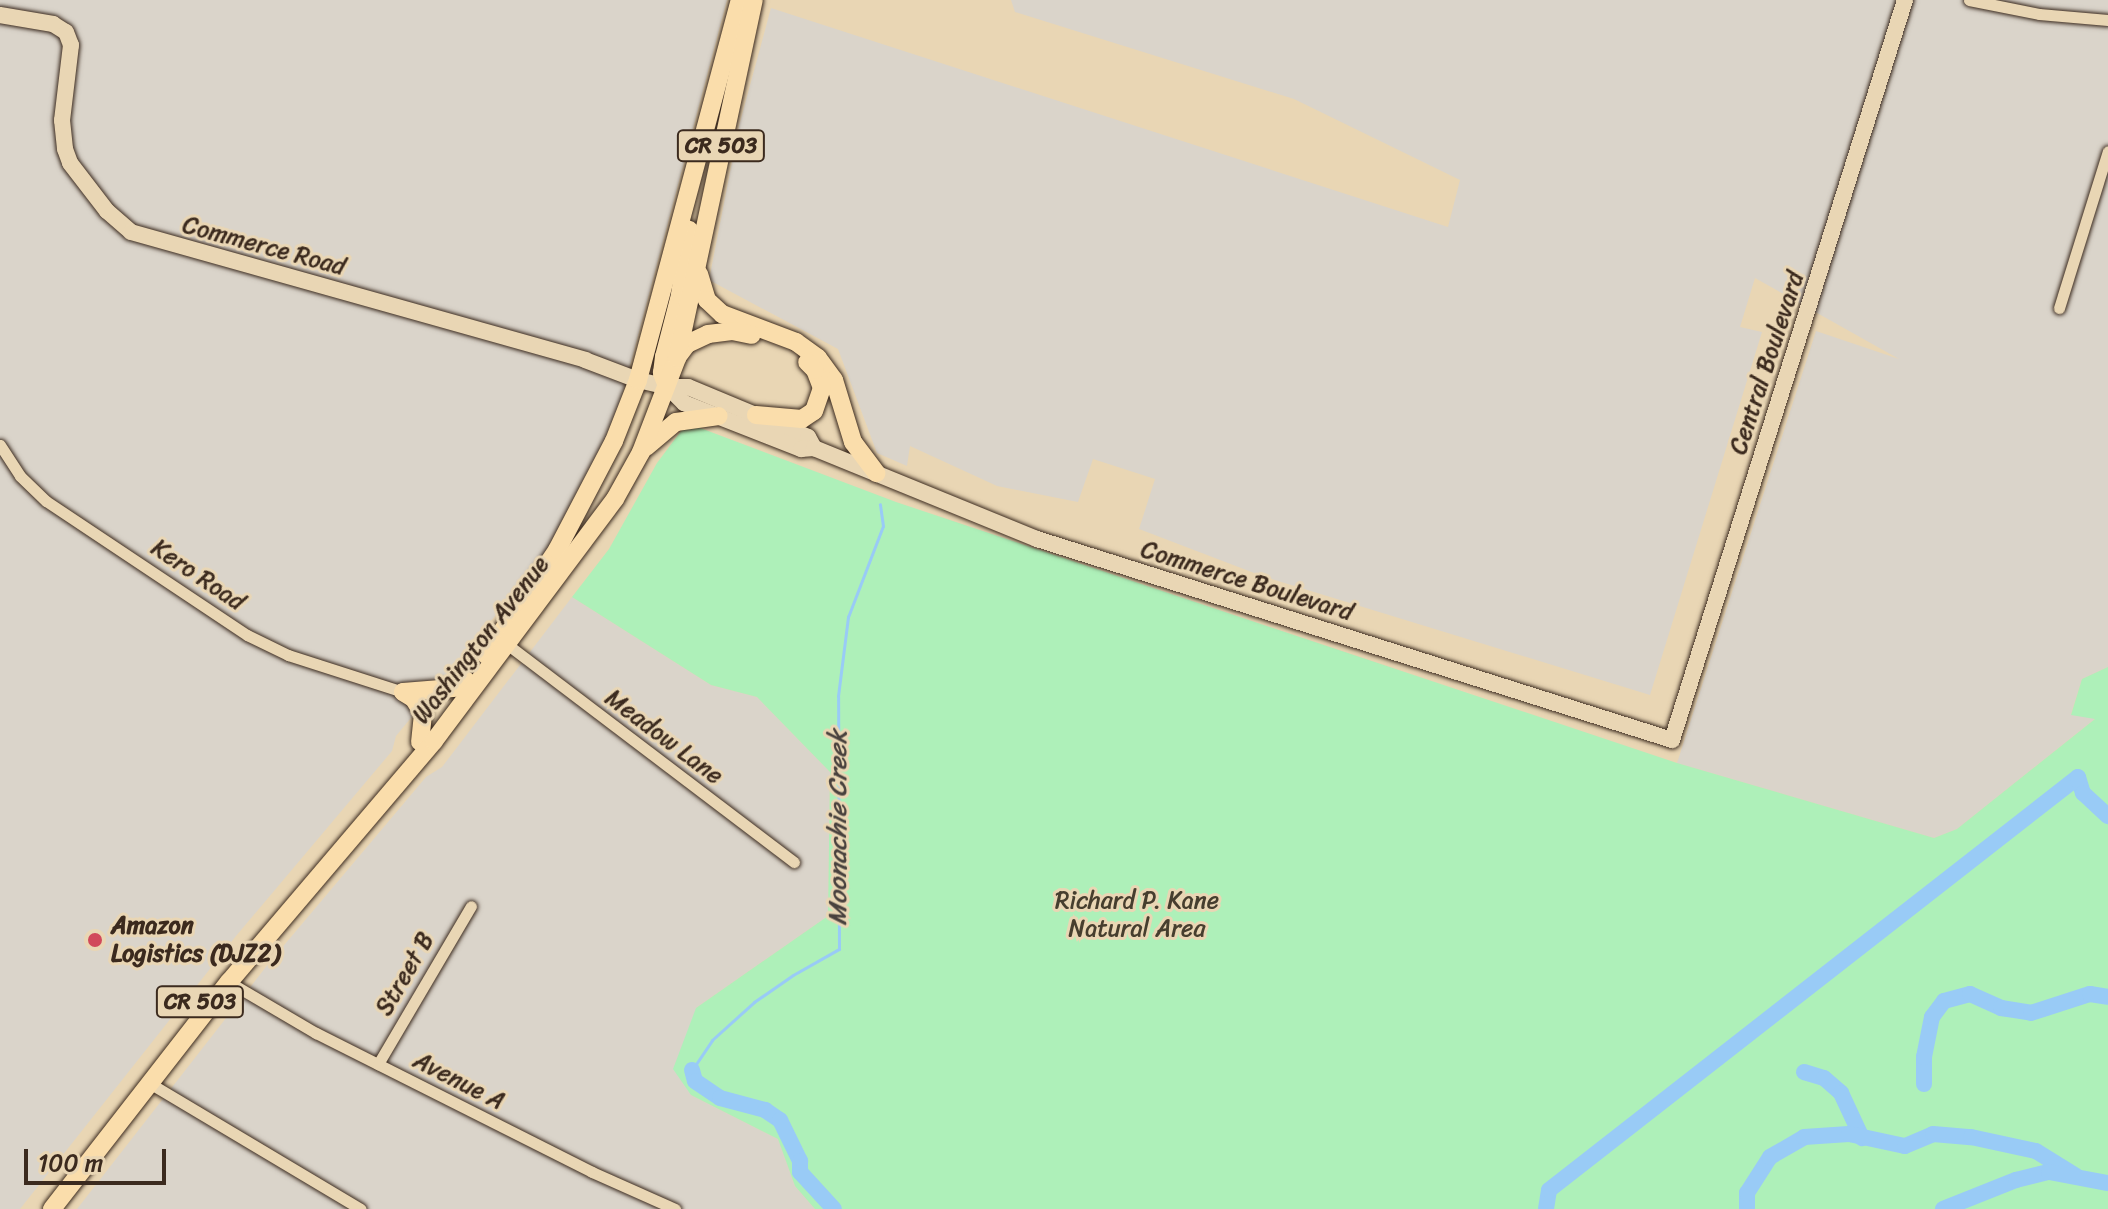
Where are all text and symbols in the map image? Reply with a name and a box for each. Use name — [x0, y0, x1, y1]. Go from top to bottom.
road number: CR 503 — [675, 128, 767, 164]
street label: Commerce Road — [179, 210, 349, 282]
street label: Central Boulevard — [1724, 268, 1810, 458]
street label: Kero Road — [146, 533, 250, 617]
street label: Commerce Boulevard — [1137, 535, 1357, 627]
street label: Washington Avenue — [407, 551, 555, 729]
street label: Meadow Lane — [600, 683, 728, 791]
water label: Moonachie Creek — [822, 730, 854, 926]
park label: Richard P. Kane Natural Area — [1055, 887, 1219, 943]
place label: Amazon Logistics (DJZ2) — [111, 912, 280, 968]
street label: Street B — [370, 927, 440, 1021]
marker: Amazon Logistics (DJZ2) — [86, 931, 104, 949]
road number: CR 503 — [154, 984, 246, 1020]
street label: Avenue A — [409, 1046, 509, 1116]
scale bar — [28, 1133, 170, 1183]
text: 100 m — [38, 1142, 103, 1184]

